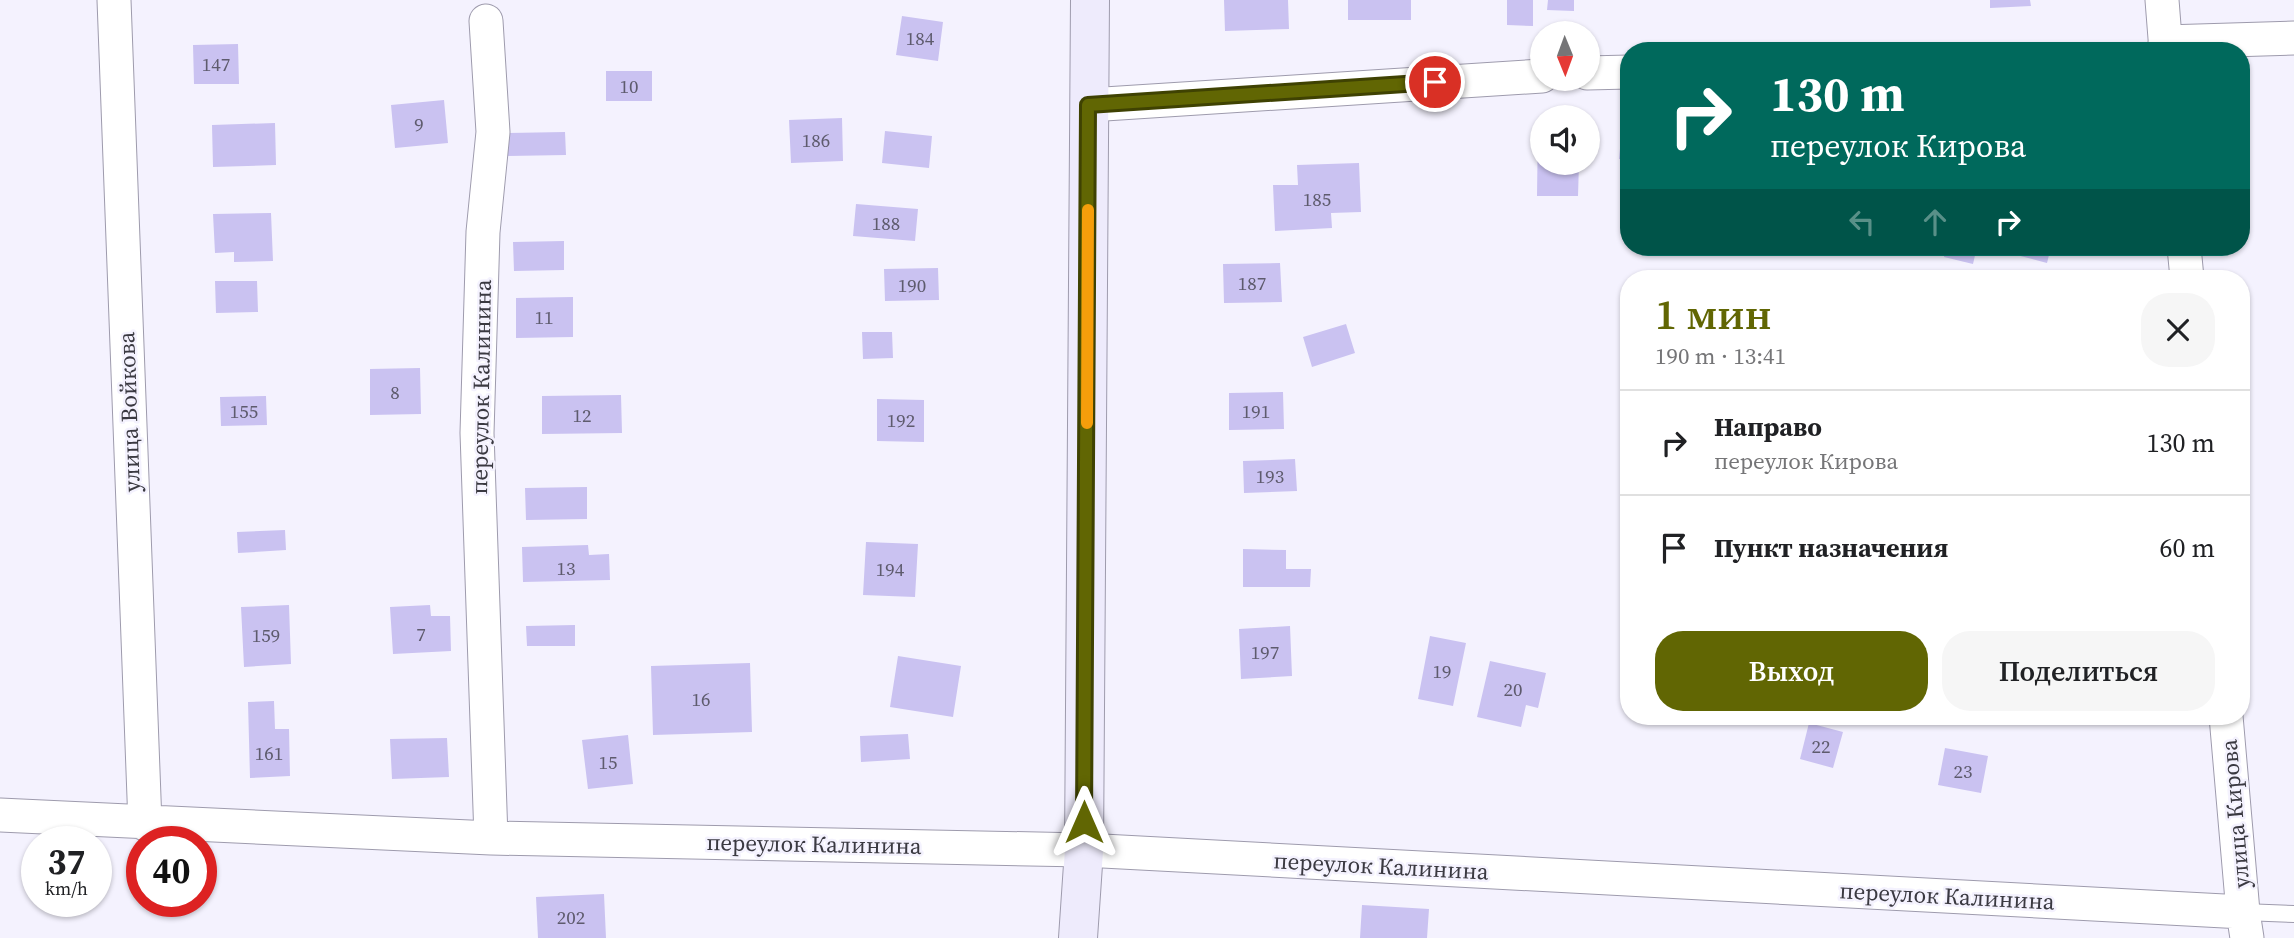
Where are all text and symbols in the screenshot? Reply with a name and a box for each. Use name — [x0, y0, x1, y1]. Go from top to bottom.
north arrow — [1530, 21, 1600, 91]
map controls — [1530, 21, 1600, 175]
house number: 184 — [906, 25, 935, 51]
house number: 147 — [202, 51, 230, 77]
pin — [1405, 52, 1465, 112]
text: 130 m — [1770, 60, 1905, 127]
icon: arrive — [1416, 63, 1454, 101]
icon: right — [1655, 70, 1746, 161]
house number: 10 — [619, 73, 639, 99]
button: sound — [1530, 105, 1600, 175]
house number: 9 — [414, 111, 424, 137]
text: переулок Кирова — [1770, 124, 2026, 168]
house number: 186 — [802, 127, 830, 153]
house number: 185 — [1303, 186, 1331, 212]
icon: left — [1843, 203, 1881, 241]
icon: ahead — [1916, 203, 1954, 241]
icon: right — [1989, 203, 2027, 241]
house number: 188 — [872, 210, 900, 236]
house number: 187 — [1238, 270, 1266, 296]
house number: 190 — [898, 272, 926, 298]
street label: переулок Калинина — [463, 279, 499, 495]
text: 1 мин — [1655, 285, 1772, 343]
button: close — [2141, 293, 2215, 367]
house number: 11 — [534, 304, 554, 330]
street label: улица Войкова — [110, 331, 148, 493]
text: 190 m · 13:41 — [1655, 340, 1786, 372]
house number: 8 — [390, 379, 400, 405]
house number: 155 — [230, 398, 258, 424]
house number: 191 — [1242, 398, 1270, 424]
house number: 12 — [572, 402, 592, 428]
house number: 192 — [887, 407, 915, 433]
text: Направо — [1714, 409, 1822, 445]
icon: right — [1655, 424, 1693, 462]
text: 130 m — [2147, 425, 2215, 461]
text: переулок Кирова — [1714, 445, 1898, 477]
house number: 193 — [1256, 463, 1284, 489]
icon: arrive — [1655, 529, 1693, 567]
text: Пункт назначения — [1714, 530, 1948, 566]
text: 60 m — [2160, 530, 2215, 566]
house number: 13 — [556, 555, 576, 581]
house number: 194 — [876, 556, 905, 582]
house number: 7 — [416, 621, 426, 647]
house number: 159 — [252, 622, 280, 648]
button: Выход — [1655, 631, 1928, 711]
button: Поделиться — [1942, 631, 2215, 711]
house number: 197 — [1251, 639, 1279, 665]
house number: 19 — [1432, 658, 1452, 684]
house number: 20 — [1503, 676, 1523, 702]
house number: 16 — [691, 686, 711, 712]
house number: 22 — [1811, 733, 1831, 759]
street label: улица Кирова — [2213, 738, 2257, 890]
house number: 161 — [255, 740, 283, 766]
house number: 15 — [598, 749, 618, 775]
house number: 23 — [1953, 758, 1973, 784]
position arrow — [1047, 785, 1121, 859]
speed limit sign: 40 — [126, 826, 217, 917]
street label: переулок Калинина — [706, 826, 922, 862]
text: 37 — [48, 838, 85, 886]
street label: переулок Калинина — [1273, 844, 1490, 888]
street label: переулок Калинина — [1839, 874, 2056, 918]
text: km/h — [45, 876, 88, 901]
house number: 202 — [557, 904, 585, 930]

